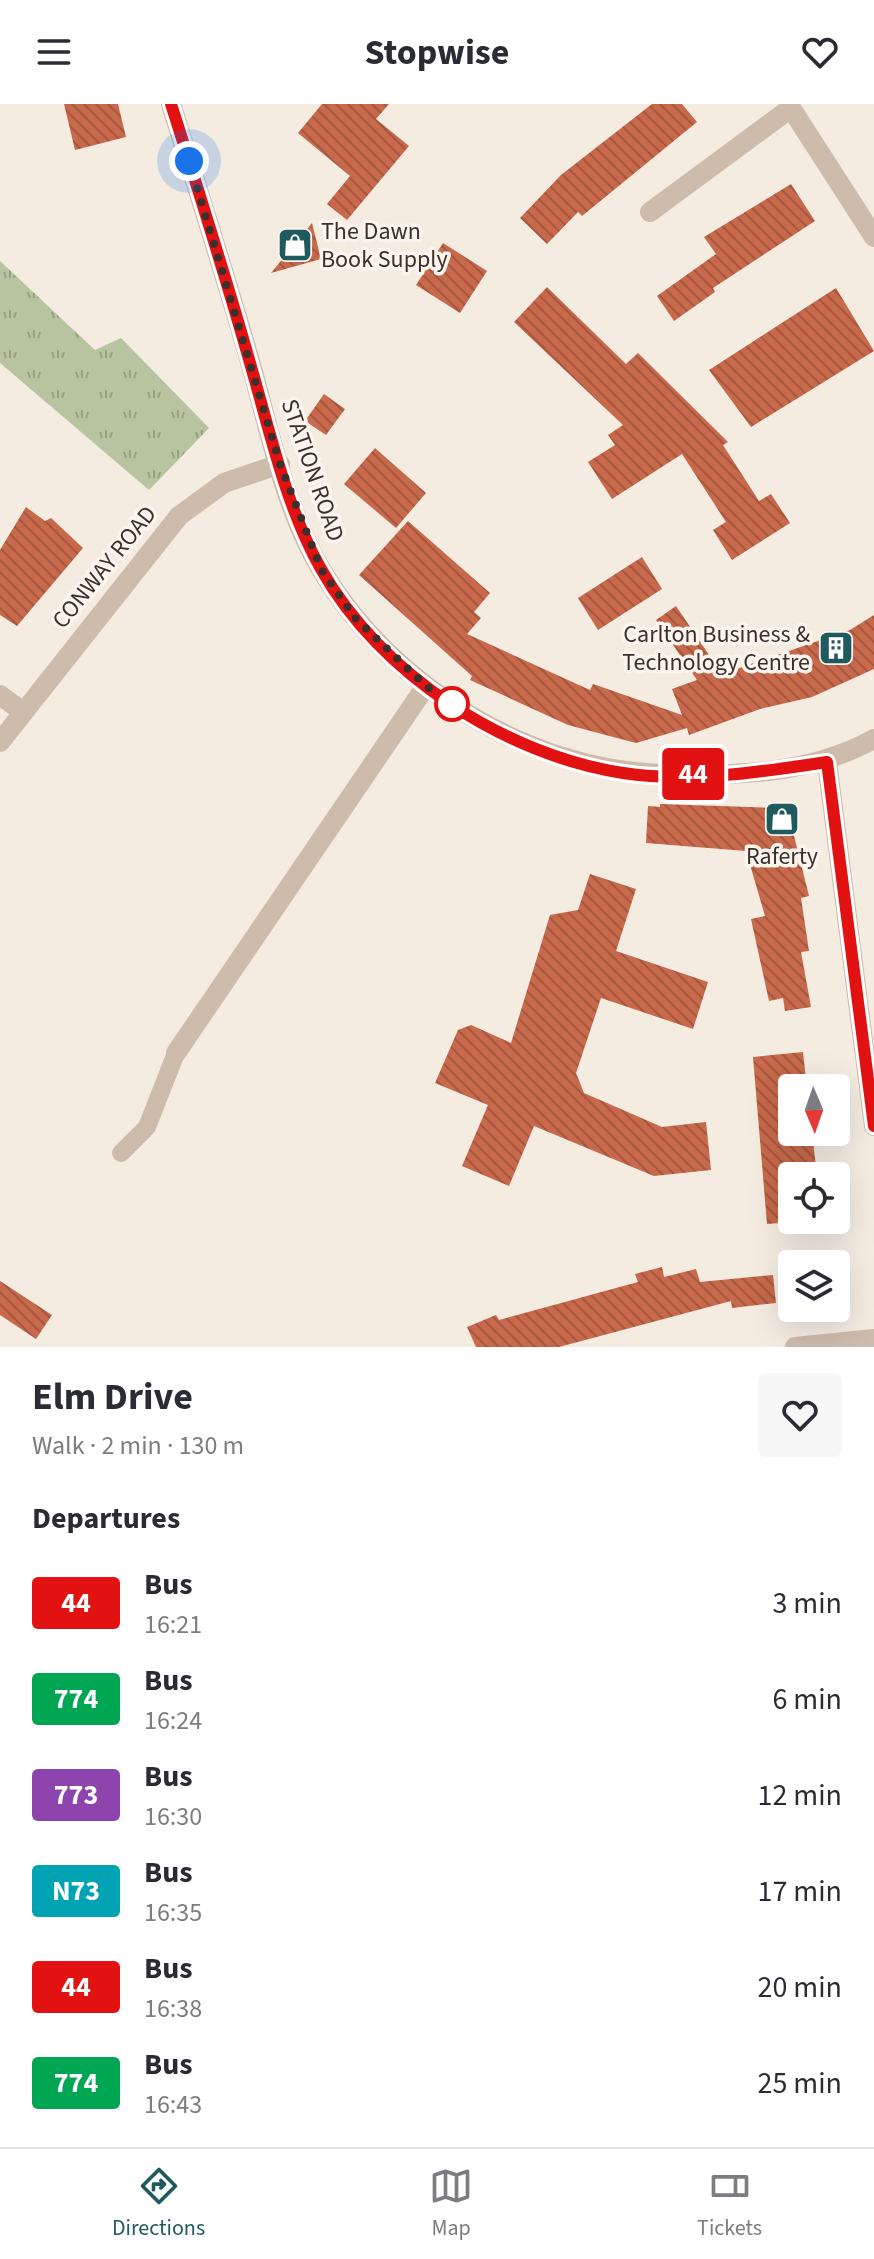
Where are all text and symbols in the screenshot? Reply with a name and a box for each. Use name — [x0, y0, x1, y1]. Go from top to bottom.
text: Stopwise — [365, 27, 509, 78]
icon: menu — [32, 30, 76, 74]
icon: heart — [798, 30, 842, 74]
your location — [169, 141, 209, 181]
place label: The Dawn Book Supply — [321, 214, 448, 277]
shop icon: The Dawn Book Supply — [276, 226, 314, 264]
street label: STATION ROAD — [272, 394, 353, 546]
street label: CONWAY ROAD — [44, 498, 165, 636]
place label: Carlton Business & Technology Centre — [622, 617, 810, 680]
building icon: Carlton Business & Technology Centre — [817, 629, 855, 667]
unlabelled marker — [435, 687, 469, 721]
line badge: 44 — [657, 748, 729, 800]
text: 44 — [678, 754, 708, 794]
shop icon: Raferty — [763, 800, 801, 838]
place label: Raferty — [746, 839, 818, 874]
north arrow — [778, 1074, 850, 1146]
map controls — [778, 1074, 850, 1322]
button: locate — [778, 1162, 850, 1234]
button: layers — [778, 1250, 850, 1322]
text: Elm Drive — [32, 1370, 193, 1424]
button: heart — [758, 1373, 842, 1457]
text: Walk · 2 min · 130 m — [32, 1427, 244, 1464]
text: Departures — [32, 1497, 180, 1540]
text: Bus — [144, 1563, 192, 1606]
text: 3 min — [772, 1582, 842, 1625]
text: 44 — [61, 1583, 91, 1623]
text: 16:21 — [144, 1606, 202, 1643]
text: Bus — [144, 1659, 192, 1702]
text: 6 min — [772, 1678, 842, 1721]
text: 774 — [54, 1679, 98, 1719]
text: 16:24 — [144, 1702, 202, 1739]
text: Bus — [144, 1755, 192, 1798]
text: 12 min — [758, 1774, 842, 1817]
text: 773 — [54, 1775, 98, 1815]
text: 16:30 — [144, 1798, 202, 1835]
text: Bus — [144, 1851, 192, 1894]
text: 17 min — [758, 1870, 842, 1913]
text: N73 — [52, 1871, 100, 1911]
text: 16:35 — [144, 1894, 202, 1931]
text: Bus — [144, 1947, 192, 1990]
text: 20 min — [758, 1966, 842, 2009]
text: 44 — [61, 1967, 91, 2007]
text: 16:38 — [144, 1990, 202, 2027]
text: Bus — [144, 2043, 192, 2086]
text: 25 min — [758, 2062, 842, 2105]
text: 774 — [54, 2063, 98, 2103]
text: 16:43 — [144, 2086, 202, 2123]
tab: Directions — [112, 2164, 205, 2244]
tab: Map — [429, 2164, 473, 2244]
tab: Tickets — [697, 2164, 762, 2244]

